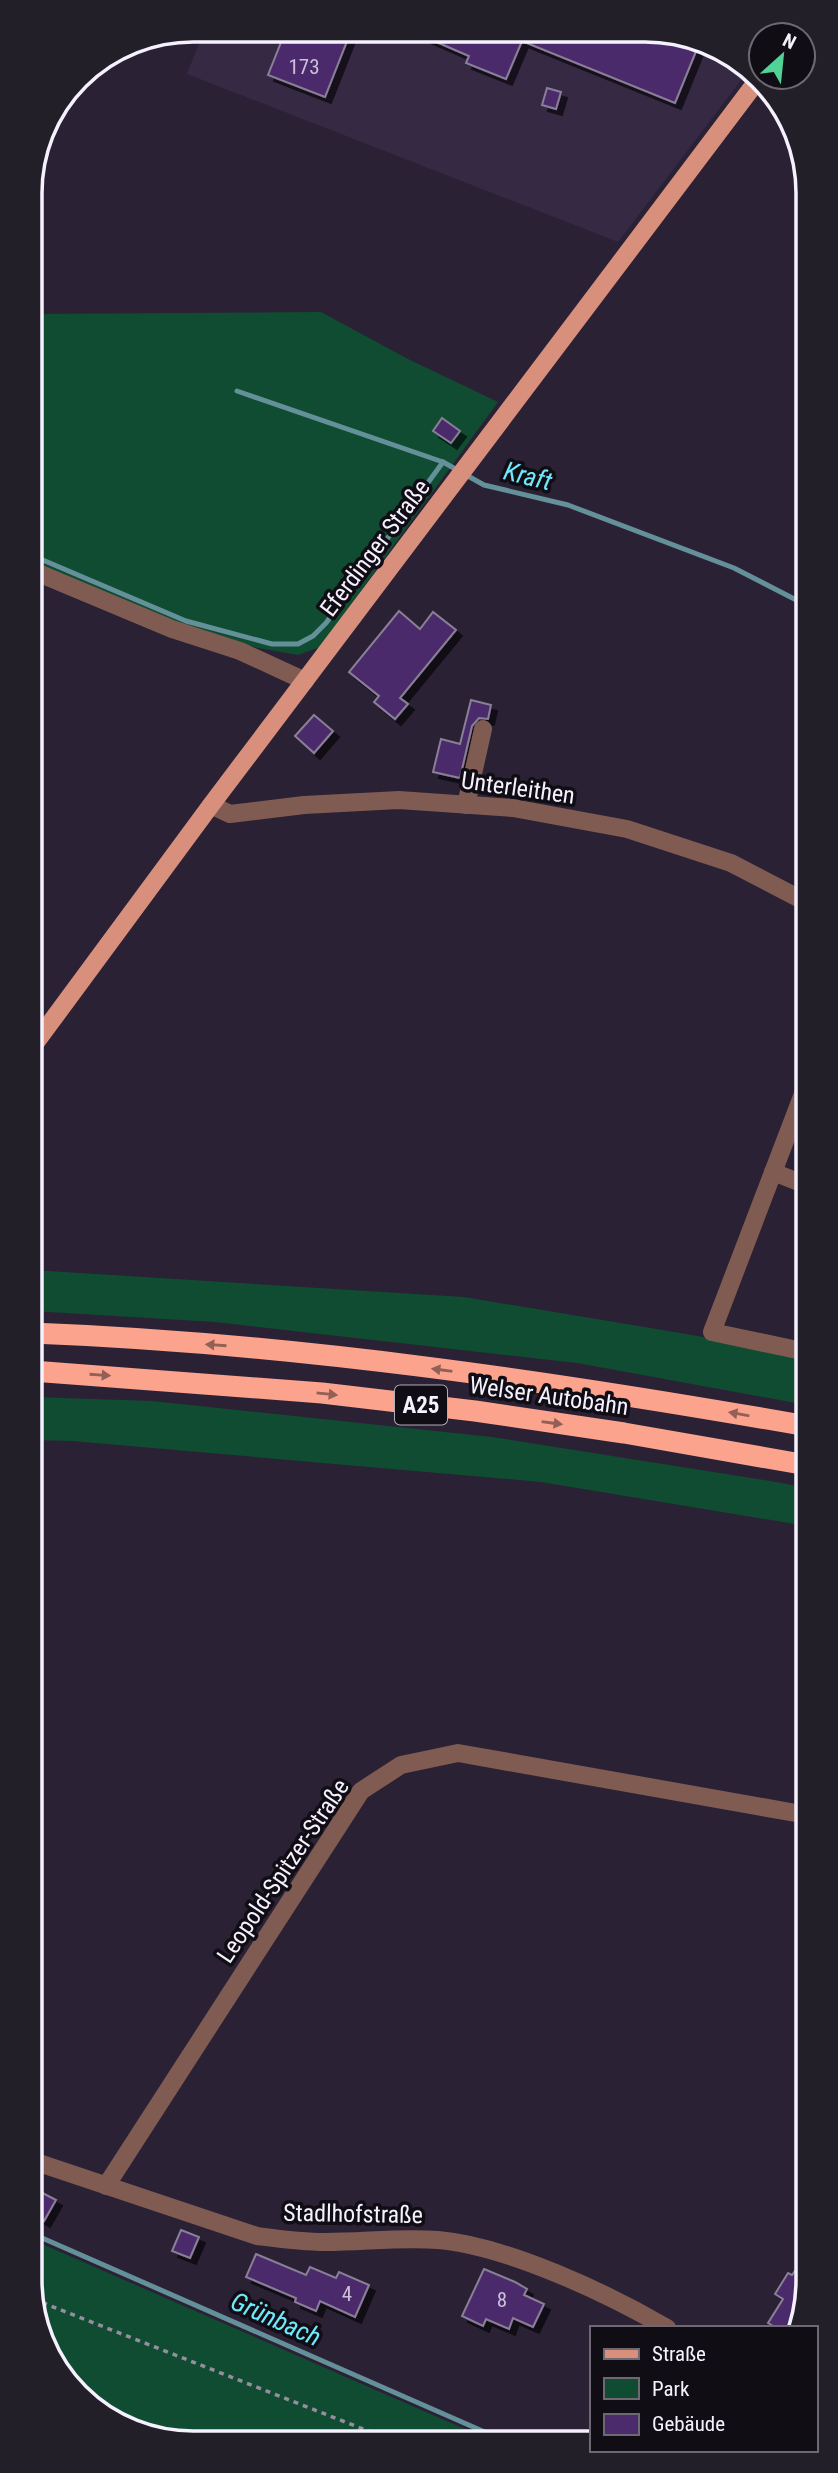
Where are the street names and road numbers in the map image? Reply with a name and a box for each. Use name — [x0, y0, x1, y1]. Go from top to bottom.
street label: Eferdinger Straße — [314, 474, 436, 622]
street label: Unterleithen — [459, 766, 577, 810]
street label: Welser Autobahn — [468, 1371, 630, 1421]
road number: A25 — [395, 1386, 447, 1424]
street label: Leopold-Spitzer-Straße — [211, 1774, 355, 1968]
street label: Stadlhofstraße — [283, 2199, 423, 2229]

